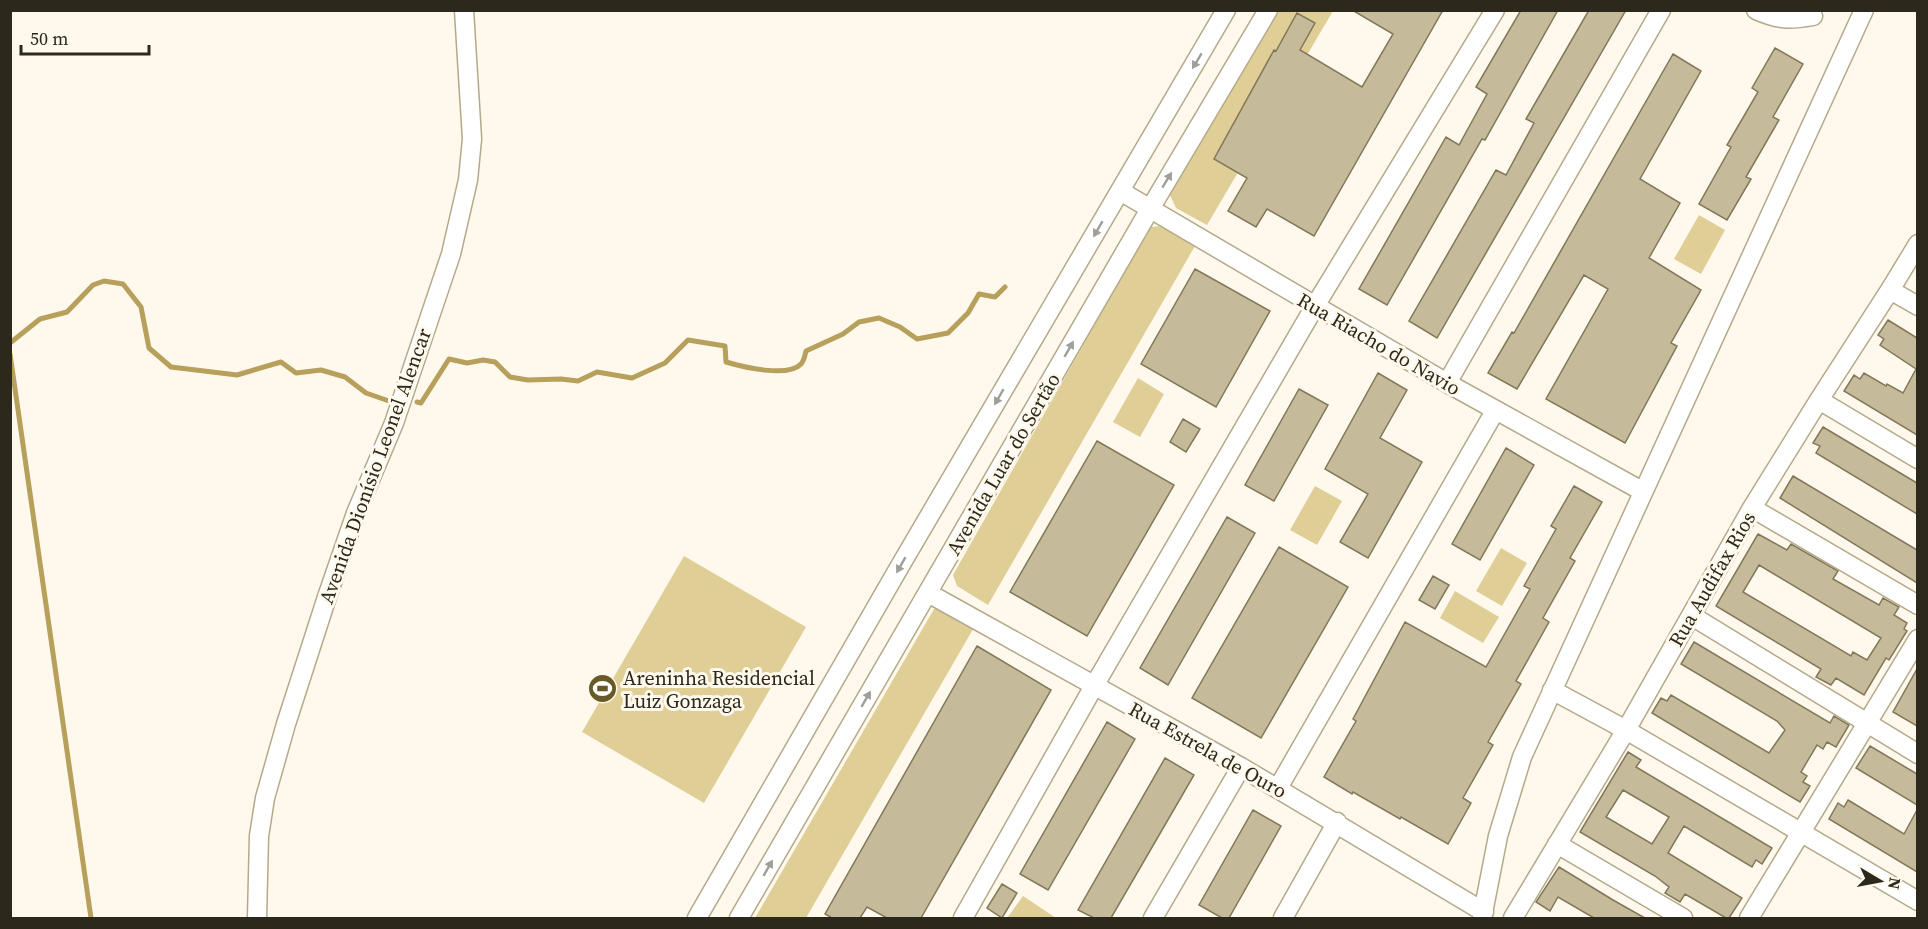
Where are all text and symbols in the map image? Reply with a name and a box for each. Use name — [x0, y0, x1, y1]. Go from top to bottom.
scale bar — [21, 18, 148, 56]
text: 50 m — [30, 26, 68, 51]
one-way arrow — [1191, 53, 1202, 69]
one-way arrow — [1162, 171, 1172, 188]
one-way arrow — [1092, 221, 1103, 237]
street label: Rua Riacho do Navio — [1292, 286, 1466, 402]
street label: Avenida Dionísio Leonel Alencar — [312, 324, 438, 608]
one-way arrow — [1064, 340, 1074, 357]
street label: Avenida Luar do Sertão — [939, 368, 1067, 560]
one-way arrow — [994, 389, 1004, 406]
street label: Rua Audifax Rios — [1662, 506, 1762, 652]
one-way arrow — [896, 557, 906, 574]
place label: Areninha Residencial Luiz Gonzaga — [623, 664, 815, 715]
sports icon: Areninha Residencial Luiz Gonzaga — [586, 673, 618, 705]
one-way arrow — [861, 691, 872, 707]
street label: Rua Estrela de Ouro — [1124, 695, 1292, 805]
north arrow — [1850, 851, 1910, 911]
one-way arrow — [763, 860, 774, 876]
text: N — [1883, 876, 1907, 892]

